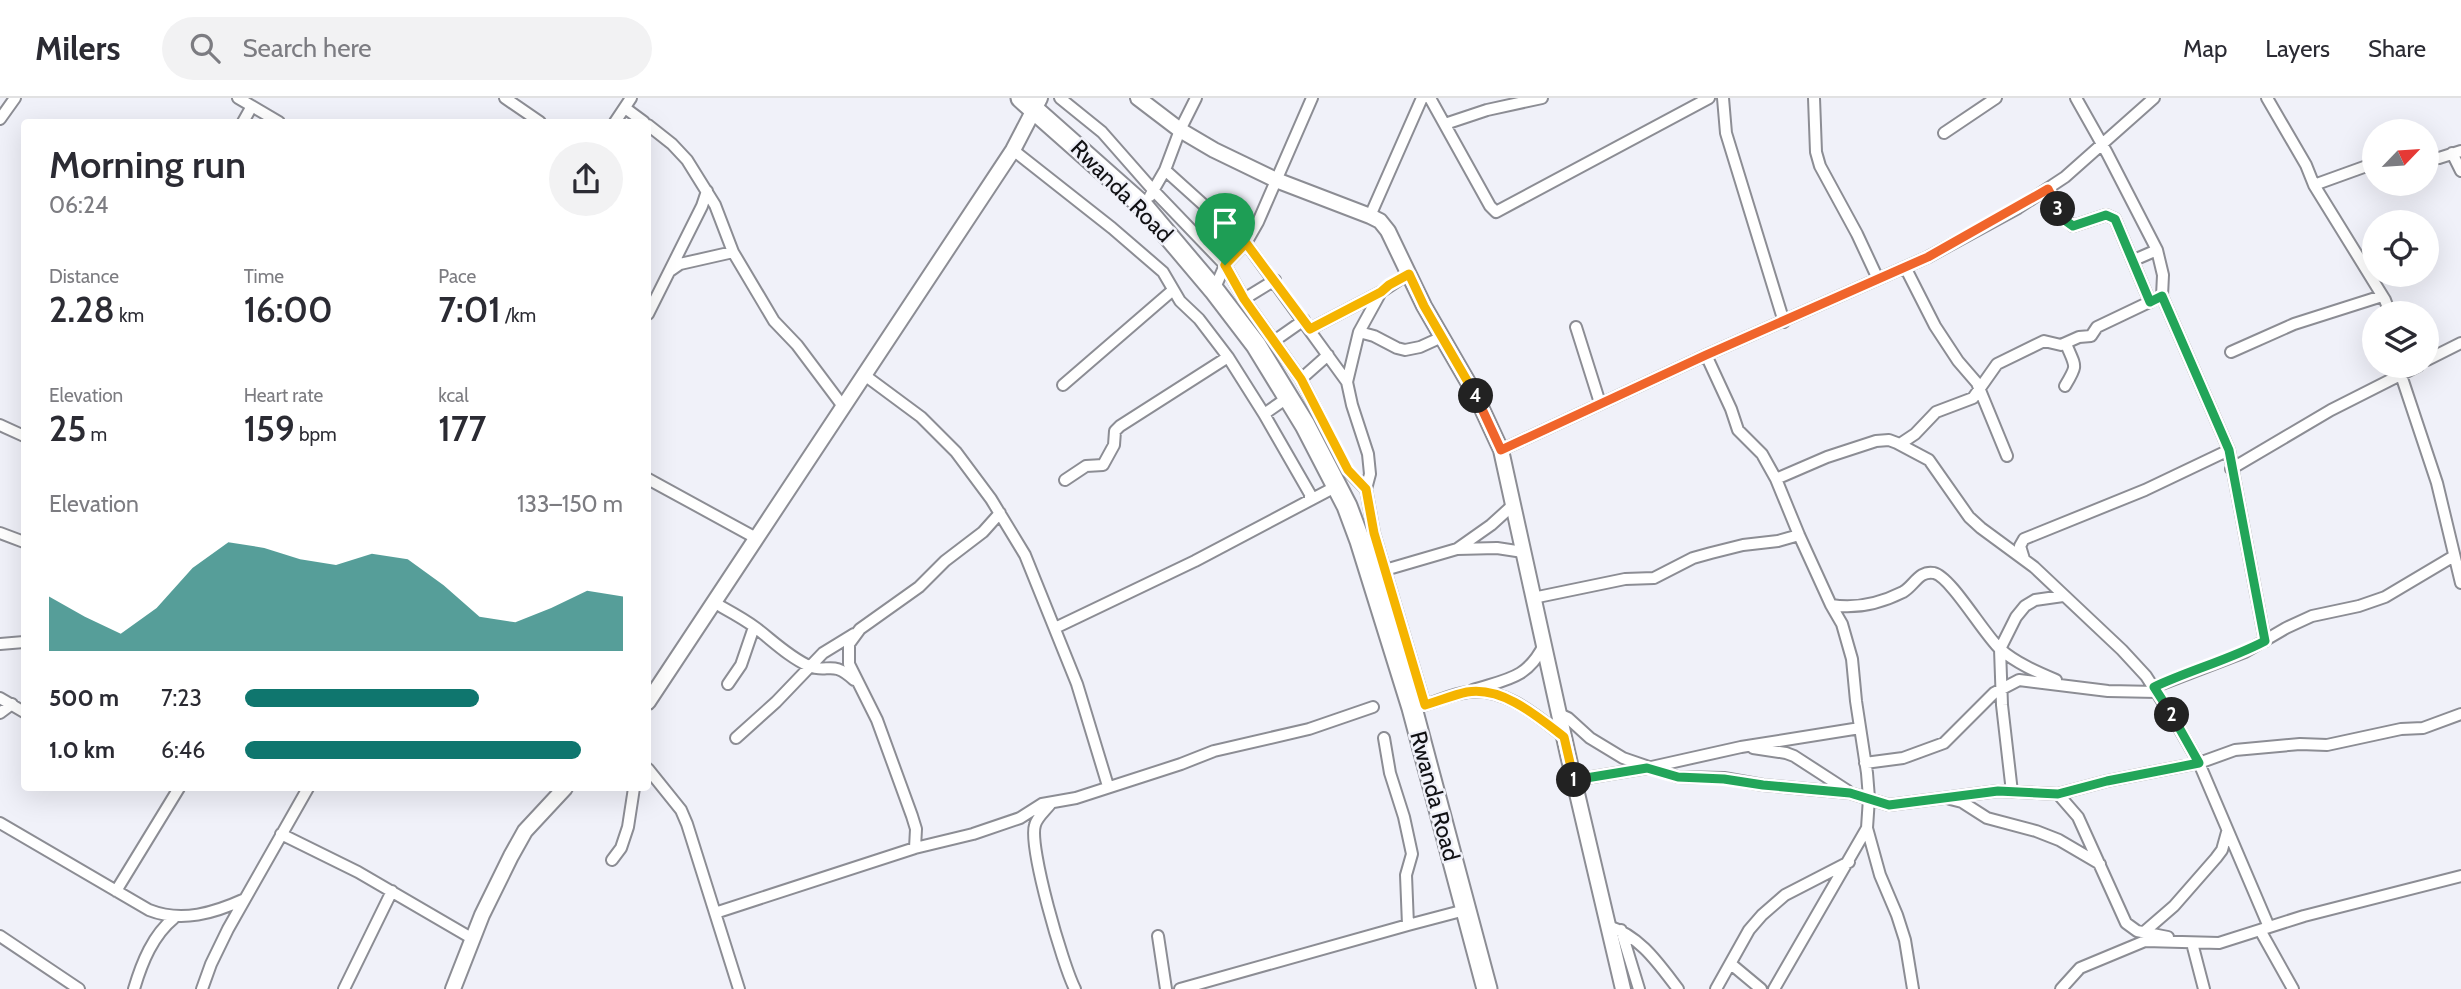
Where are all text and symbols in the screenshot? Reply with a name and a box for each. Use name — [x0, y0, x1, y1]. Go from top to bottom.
search box — [162, 17, 652, 80]
text: Milers — [35, 28, 120, 68]
icon: search — [186, 29, 224, 67]
text: Search here — [242, 32, 372, 64]
text: Map — [2183, 34, 2227, 63]
text: Layers — [2265, 34, 2330, 63]
text: Share — [2368, 34, 2426, 63]
north arrow — [2362, 119, 2440, 196]
map controls — [2362, 119, 2439, 378]
street label: Rwanda Road — [1065, 134, 1179, 248]
text: Morning run — [49, 141, 246, 188]
button: share — [549, 142, 623, 216]
text: 06:24 — [49, 191, 108, 219]
pin: 3 — [2040, 192, 2076, 226]
pin — [1195, 193, 1255, 265]
text: 3 — [2052, 197, 2063, 220]
icon: arrive — [1206, 204, 1244, 242]
button: locate — [2362, 210, 2439, 287]
text: Distance — [49, 265, 119, 288]
text: Time — [244, 265, 284, 288]
text: Pace — [438, 265, 476, 288]
text: 2.28 — [49, 288, 115, 331]
text: 16:00 — [244, 288, 333, 331]
text: 7:01 — [438, 288, 501, 331]
button: layers — [2362, 301, 2439, 378]
text: km — [115, 304, 144, 327]
text: /km — [501, 304, 536, 327]
pin: 4 — [1458, 378, 1494, 414]
text: Elevation — [49, 384, 123, 407]
text: Heart rate — [244, 384, 323, 407]
text: kcal — [438, 384, 469, 407]
text: 4 — [1470, 384, 1481, 407]
text: 25 — [49, 407, 86, 450]
text: 159 — [244, 407, 295, 450]
text: 177 — [438, 407, 486, 450]
text: m — [86, 423, 107, 446]
text: bpm — [295, 423, 337, 446]
text: Elevation — [49, 490, 139, 518]
text: 133–150 m — [517, 490, 623, 518]
text: 500 m — [49, 684, 119, 712]
text: 7:23 — [161, 684, 202, 712]
pin: 2 — [2154, 698, 2190, 732]
text: 2 — [2166, 703, 2177, 726]
street label: Rwanda Road — [1404, 728, 1466, 864]
text: 1.0 km — [49, 736, 115, 764]
text: 6:46 — [161, 736, 205, 764]
pin: 1 — [1556, 762, 1592, 798]
text: 1 — [1570, 768, 1577, 791]

